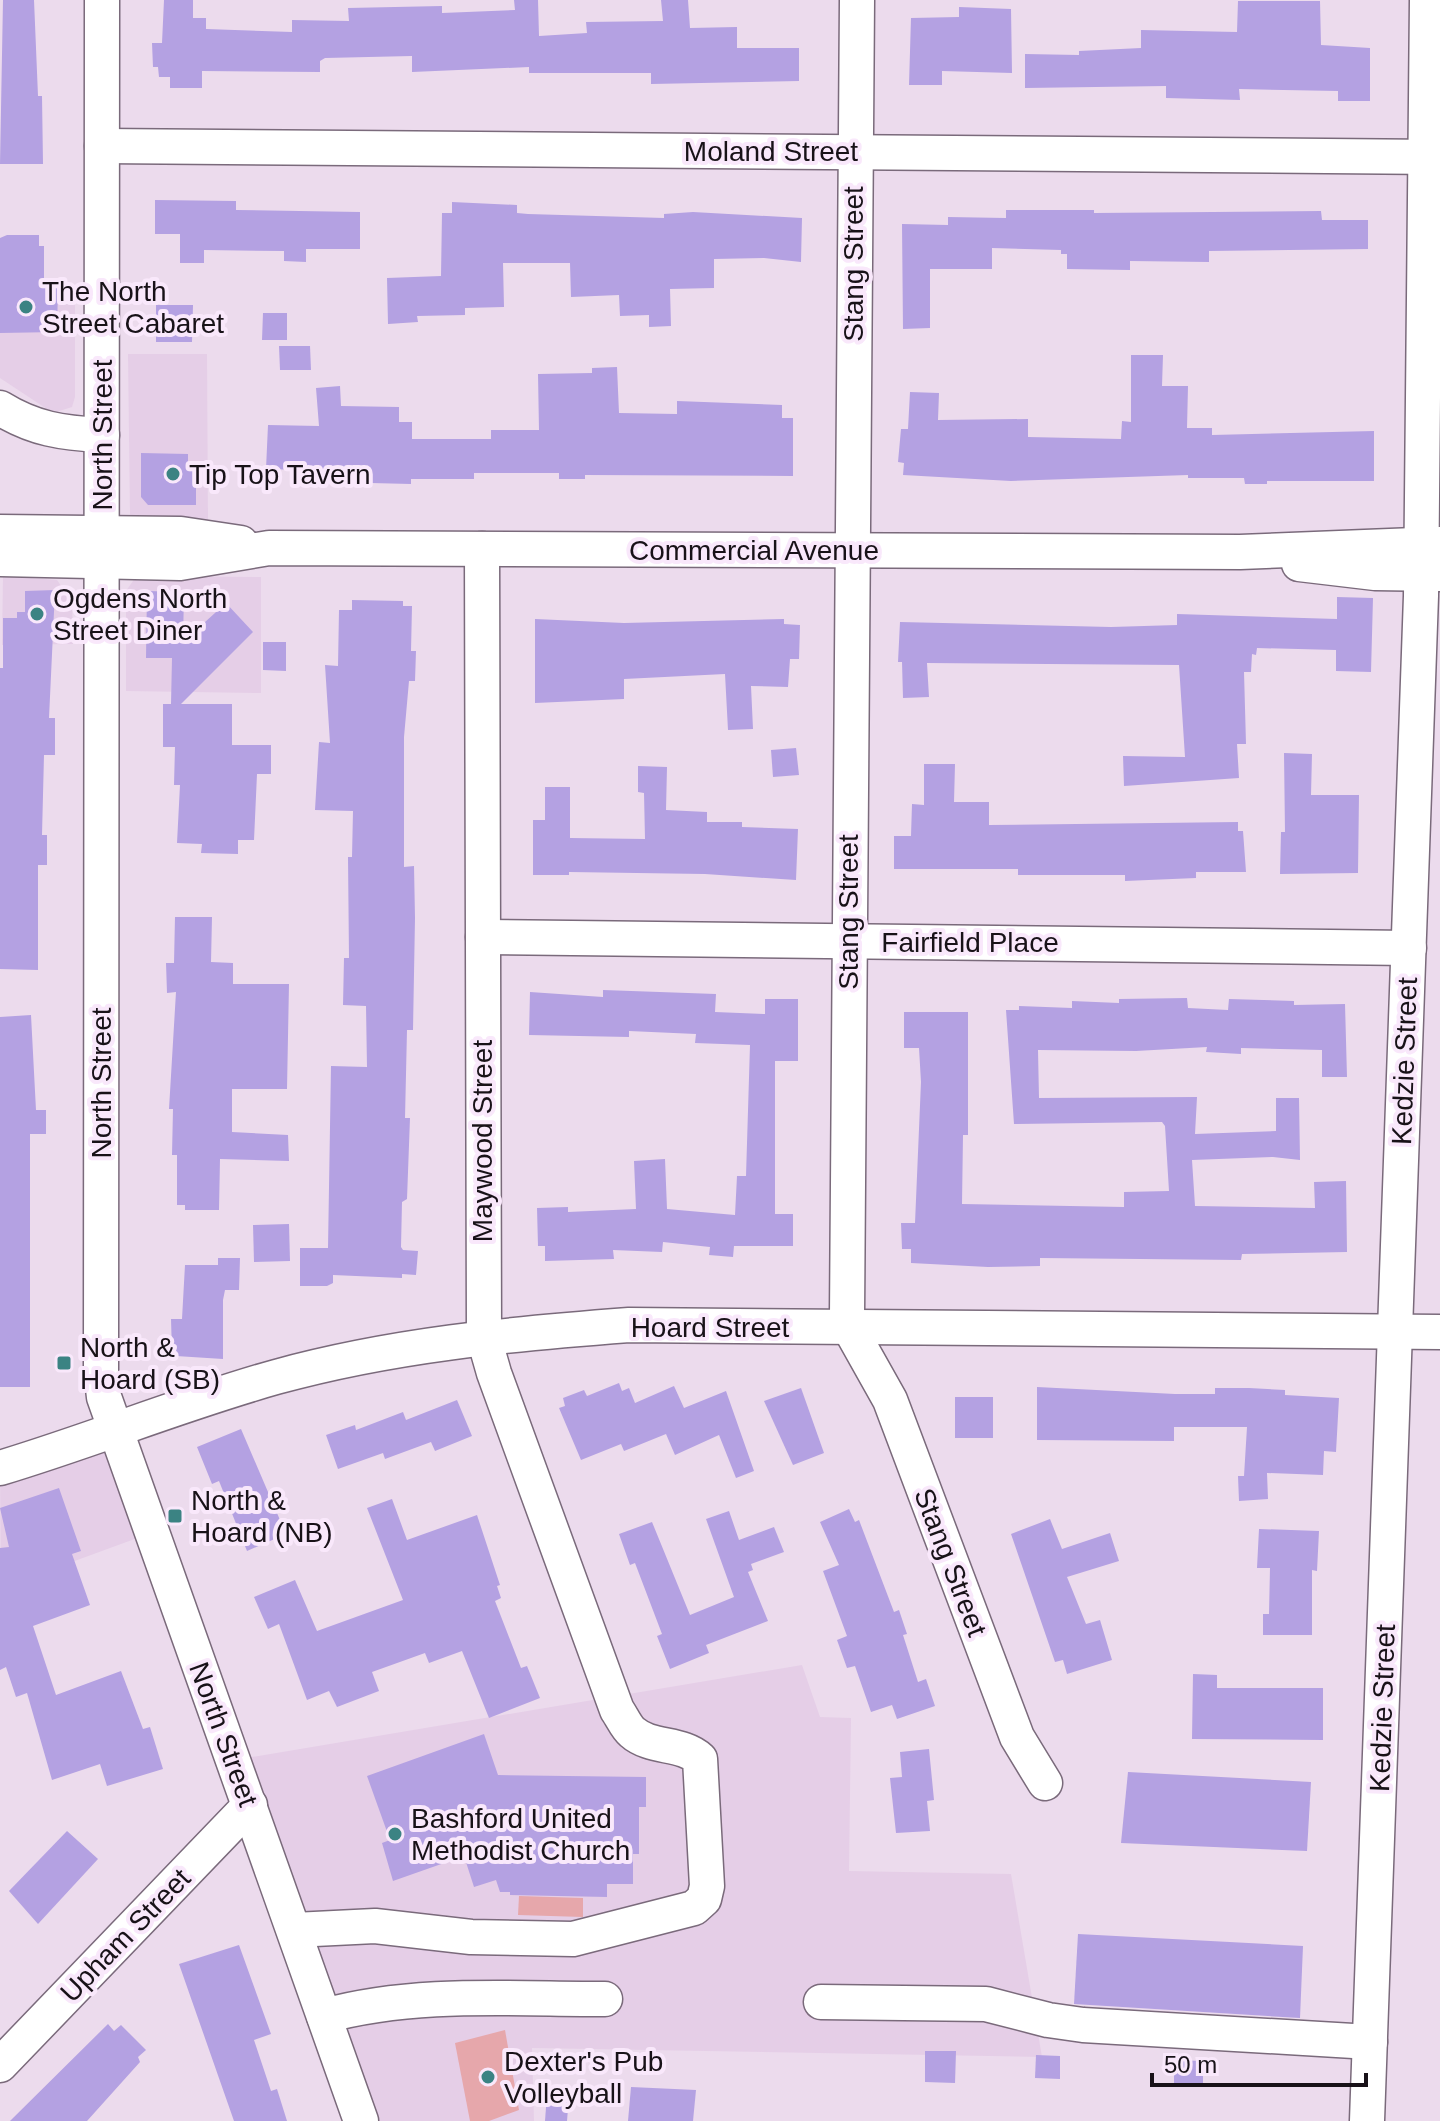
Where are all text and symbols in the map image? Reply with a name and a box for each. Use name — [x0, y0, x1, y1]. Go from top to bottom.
street label: Moland Street — [684, 136, 858, 167]
street label: Stang Street — [838, 186, 869, 342]
place label: The North Street Cabaret — [42, 276, 224, 339]
marker: The North Street Cabaret — [17, 298, 35, 316]
street label: North Street — [87, 359, 118, 510]
place label: Tip Top Tavern — [189, 459, 371, 490]
marker: Tip Top Tavern — [164, 465, 182, 483]
street label: Commercial Avenue — [629, 535, 879, 566]
place label: Ogdens North Street Diner — [53, 583, 227, 646]
marker: Ogdens North Street Diner — [28, 605, 46, 623]
street label: Stang Street — [833, 834, 864, 990]
street label: Fairfield Place — [881, 927, 1059, 958]
street label: Kedzie Street — [1386, 976, 1423, 1146]
street label: North Street — [86, 1007, 117, 1158]
street label: Maywood Street — [467, 1040, 498, 1242]
street label: Hoard Street — [631, 1312, 790, 1343]
place label: North & Hoard (SB) — [80, 1332, 220, 1395]
marker: North & Hoard (SB) — [55, 1354, 73, 1372]
street label: Stang Street — [908, 1484, 993, 1641]
place label: North & Hoard (NB) — [191, 1485, 333, 1548]
marker: North & Hoard (NB) — [166, 1507, 184, 1525]
street label: Kedzie Street — [1364, 1623, 1401, 1793]
street label: North Street — [183, 1658, 264, 1811]
place label: Bashford United Methodist Church — [411, 1803, 630, 1866]
marker: Bashford United Methodist Church — [386, 1825, 404, 1843]
street label: Upham Street — [54, 1862, 197, 2008]
scale bar — [1152, 2037, 1366, 2087]
place label: Dexter's Pub Volleyball — [504, 2046, 663, 2109]
text: 50 m — [1164, 2051, 1217, 2078]
marker: Dexter's Pub Volleyball — [479, 2068, 497, 2086]

